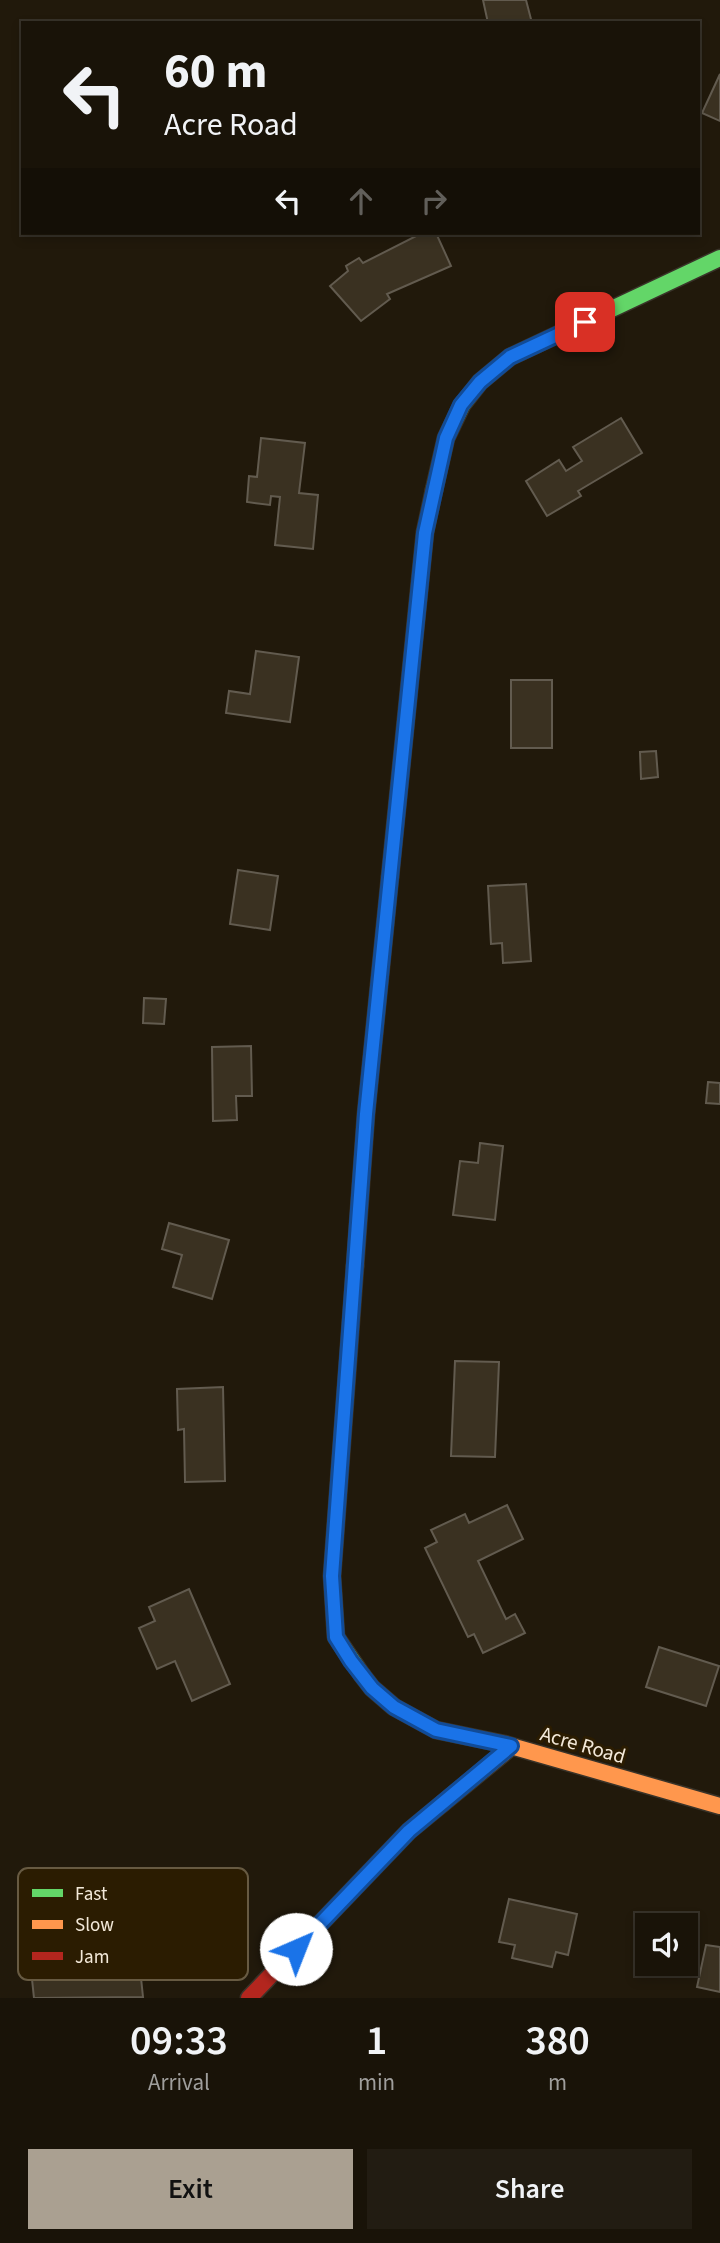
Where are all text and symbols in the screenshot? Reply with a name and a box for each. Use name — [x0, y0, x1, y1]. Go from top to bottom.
text: 60 m — [164, 37, 268, 107]
icon: left — [49, 49, 140, 140]
text: Acre Road — [164, 102, 298, 148]
icon: left — [269, 182, 307, 220]
icon: ahead — [342, 182, 380, 220]
icon: right — [415, 182, 453, 220]
pin — [555, 292, 615, 352]
icon: arrive — [566, 303, 604, 341]
street label: Acre Road — [537, 1718, 629, 1772]
legend — [18, 1868, 248, 1980]
text: Fast — [75, 1881, 108, 1908]
text: Slow — [75, 1912, 114, 1939]
position arrow — [259, 1912, 333, 1986]
map controls — [635, 1913, 698, 1976]
button: sound — [635, 1913, 698, 1976]
text: Jam — [75, 1944, 109, 1971]
text: 09:33 — [130, 2011, 228, 2071]
text: 1 — [366, 2011, 387, 2071]
text: 380 — [525, 2011, 590, 2071]
text: Arrival — [148, 2066, 210, 2099]
text: min — [358, 2066, 395, 2099]
text: m — [548, 2066, 567, 2099]
button: Exit — [28, 2149, 353, 2229]
button: Share — [367, 2149, 692, 2229]

